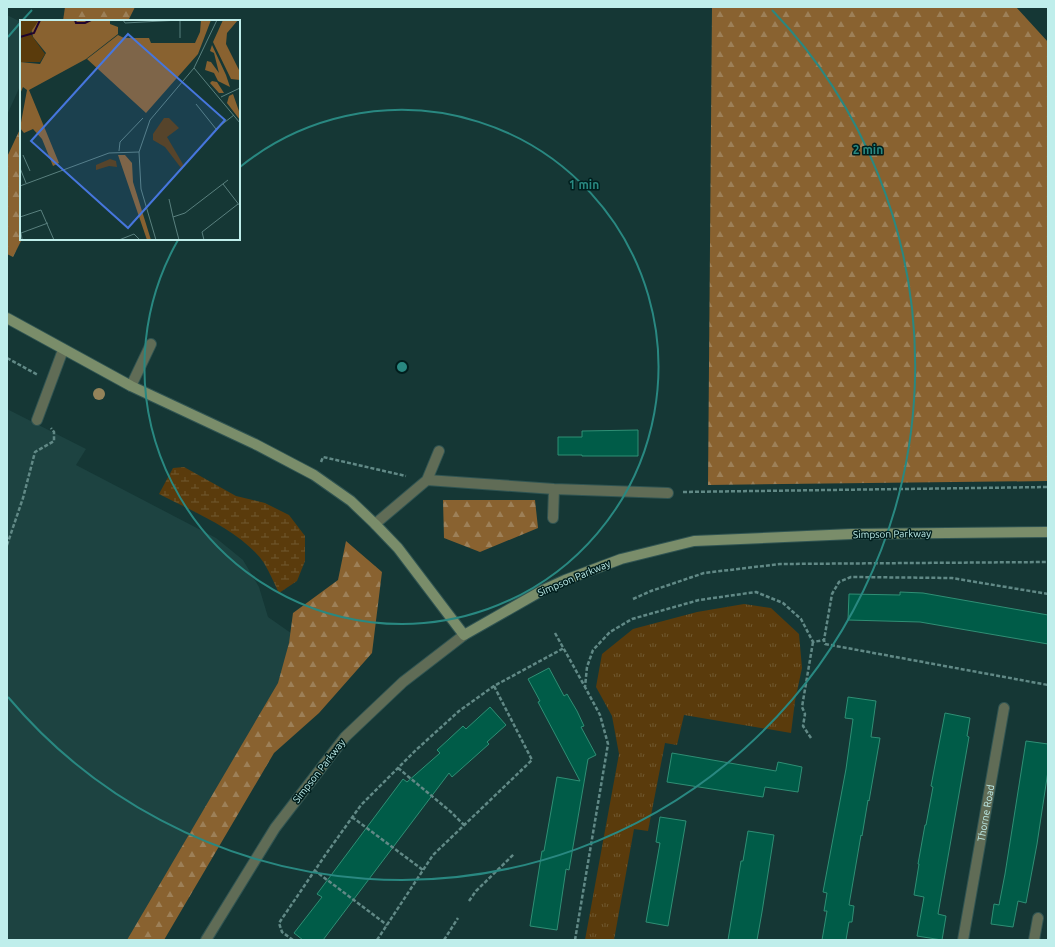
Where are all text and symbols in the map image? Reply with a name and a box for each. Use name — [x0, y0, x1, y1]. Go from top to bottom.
inset map — [20, 20, 240, 240]
text: 2 min — [853, 143, 883, 156]
text: 1 min — [569, 178, 599, 191]
centre of rings — [395, 360, 409, 374]
street label: Simpson Parkway — [853, 528, 931, 540]
street label: Simpson Parkway — [536, 558, 612, 598]
street label: Simpson Parkway — [291, 737, 347, 805]
street label: Thorne Road — [975, 784, 996, 842]

